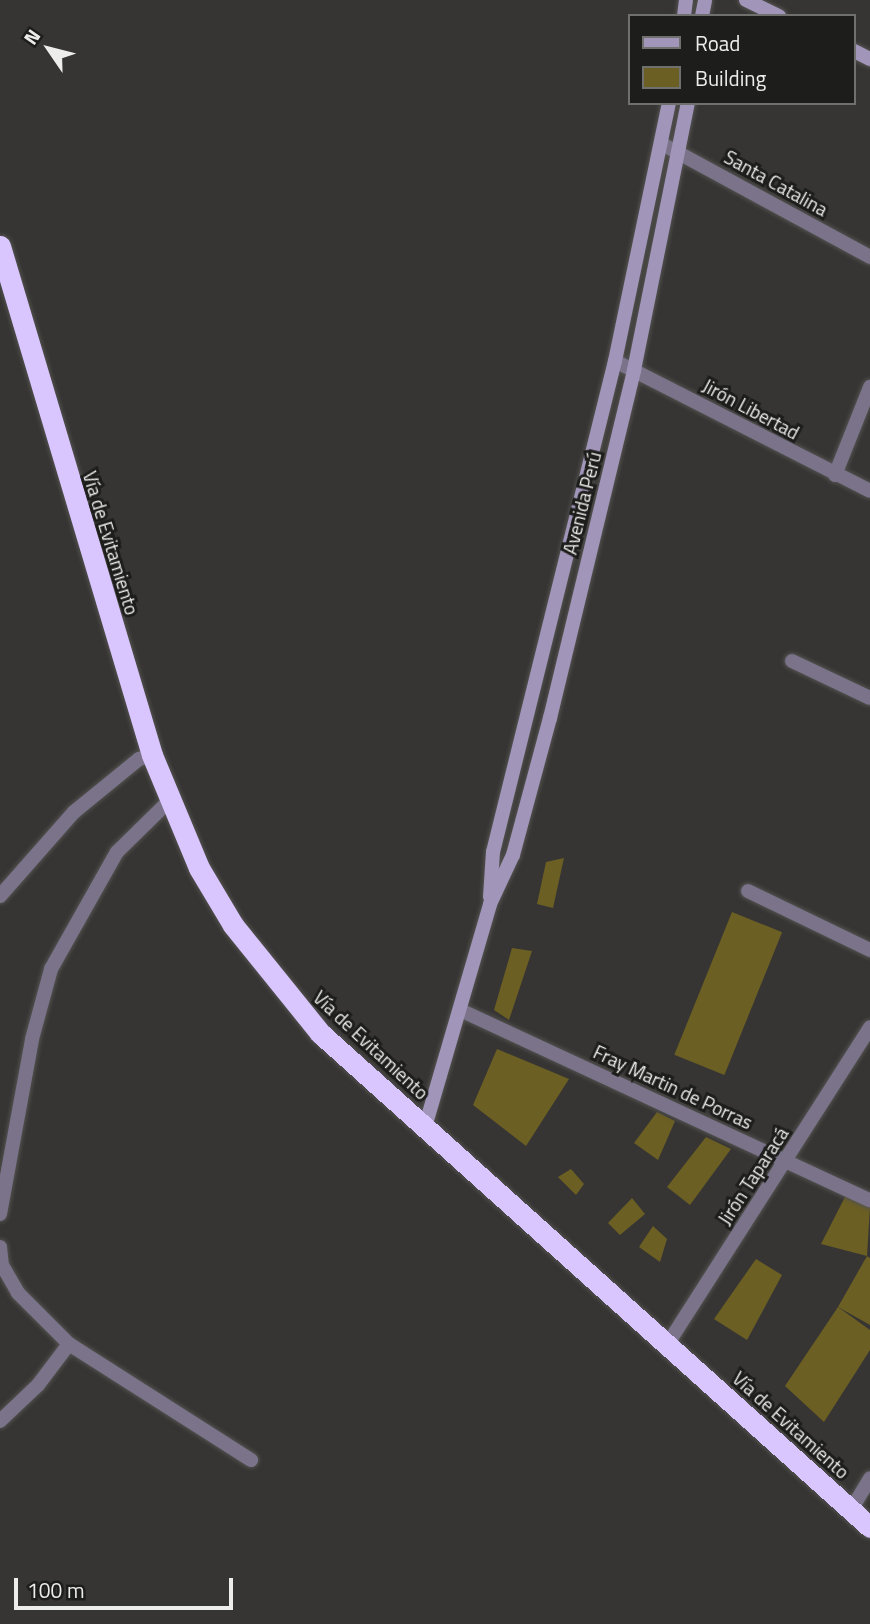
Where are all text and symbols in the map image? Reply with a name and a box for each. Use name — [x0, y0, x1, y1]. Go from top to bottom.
north arrow — [14, 14, 84, 84]
legend — [628, 14, 856, 105]
text: N — [16, 23, 47, 50]
text: Road — [695, 27, 740, 59]
text: Building — [695, 62, 766, 94]
street label: Santa Catalina — [720, 145, 832, 221]
street label: Jirón Libertad — [699, 374, 803, 444]
street label: Avenida Perú — [558, 449, 606, 557]
street label: Vía de Evitamiento — [78, 468, 144, 618]
street label: Vía de Evitamiento — [309, 986, 433, 1104]
street label: Fray Martin de Porras — [590, 1040, 756, 1134]
street label: Jirón Taparacá — [713, 1123, 793, 1229]
street label: Vía de Evitamiento — [728, 1367, 854, 1483]
scale bar — [18, 1564, 236, 1608]
text: 100 m — [27, 1574, 84, 1606]

